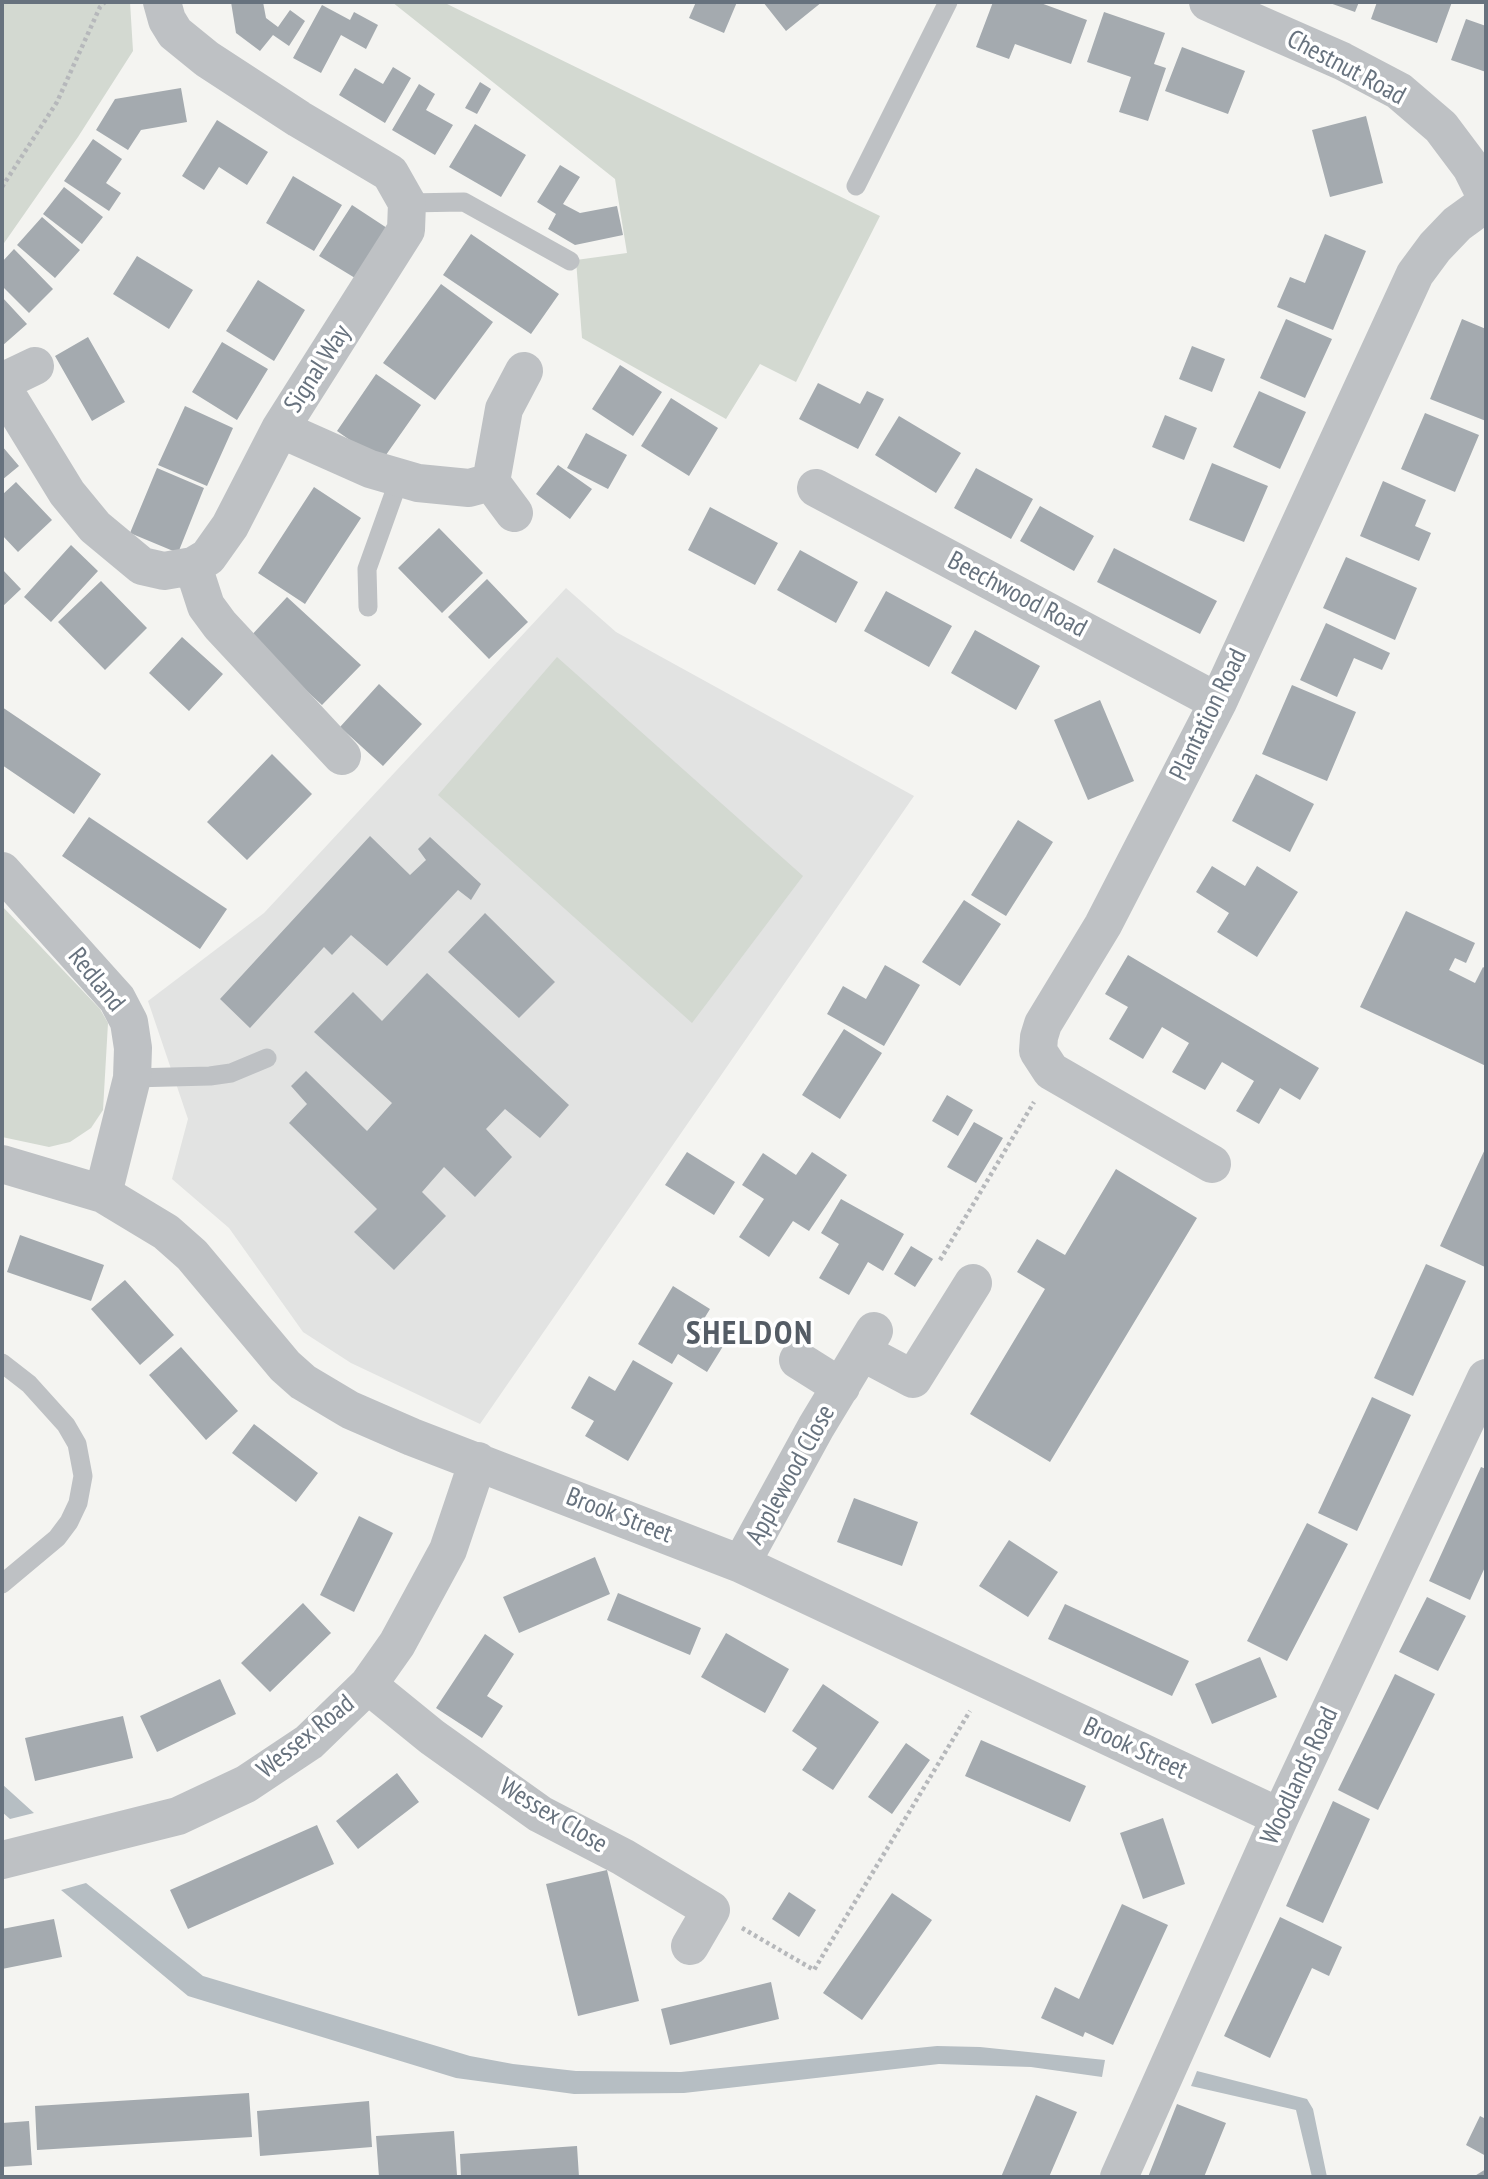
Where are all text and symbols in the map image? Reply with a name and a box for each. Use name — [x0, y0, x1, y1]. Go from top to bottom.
street label: Chestnut Road — [1281, 24, 1411, 112]
street label: Signal Way — [278, 319, 358, 419]
street label: Beechwood Road — [942, 545, 1092, 645]
street label: Plantation Road — [1164, 644, 1254, 786]
street label: Redland — [61, 942, 131, 1018]
district label: SHELDON — [687, 1315, 813, 1355]
street label: Applewood Close — [740, 1400, 842, 1550]
street label: Brook Street — [561, 1482, 677, 1550]
street label: Wessex Road — [251, 1688, 361, 1786]
street label: Woodlands Road — [1255, 1702, 1345, 1850]
street label: Brook Street — [1078, 1711, 1192, 1787]
street label: Wessex Close — [494, 1772, 612, 1860]

